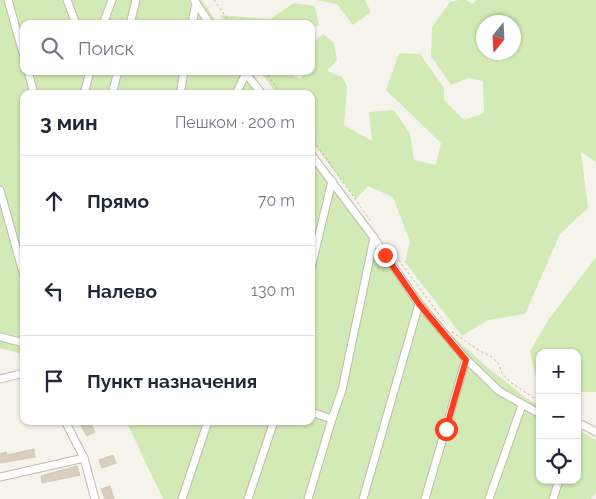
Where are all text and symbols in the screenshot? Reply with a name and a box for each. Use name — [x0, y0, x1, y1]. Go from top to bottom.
north arrow — [476, 15, 521, 60]
search box — [20, 20, 315, 75]
icon: search — [38, 34, 66, 62]
text: Поиск — [78, 37, 134, 59]
text: 3 мин — [40, 110, 98, 135]
text: Пешком · 200 m — [175, 113, 295, 132]
icon: ahead — [40, 187, 68, 215]
text: Прямо — [87, 190, 149, 212]
text: 70 m — [258, 191, 295, 210]
route end — [374, 244, 397, 267]
icon: left — [40, 277, 68, 305]
text: Налево — [87, 280, 157, 302]
text: 130 m — [251, 281, 295, 300]
map controls — [536, 349, 581, 484]
button: + — [536, 349, 581, 394]
icon: arrive — [40, 367, 68, 395]
text: Пункт назначения — [87, 370, 257, 392]
button: − — [536, 394, 581, 439]
route start — [435, 418, 458, 441]
button: locate — [536, 439, 581, 484]

